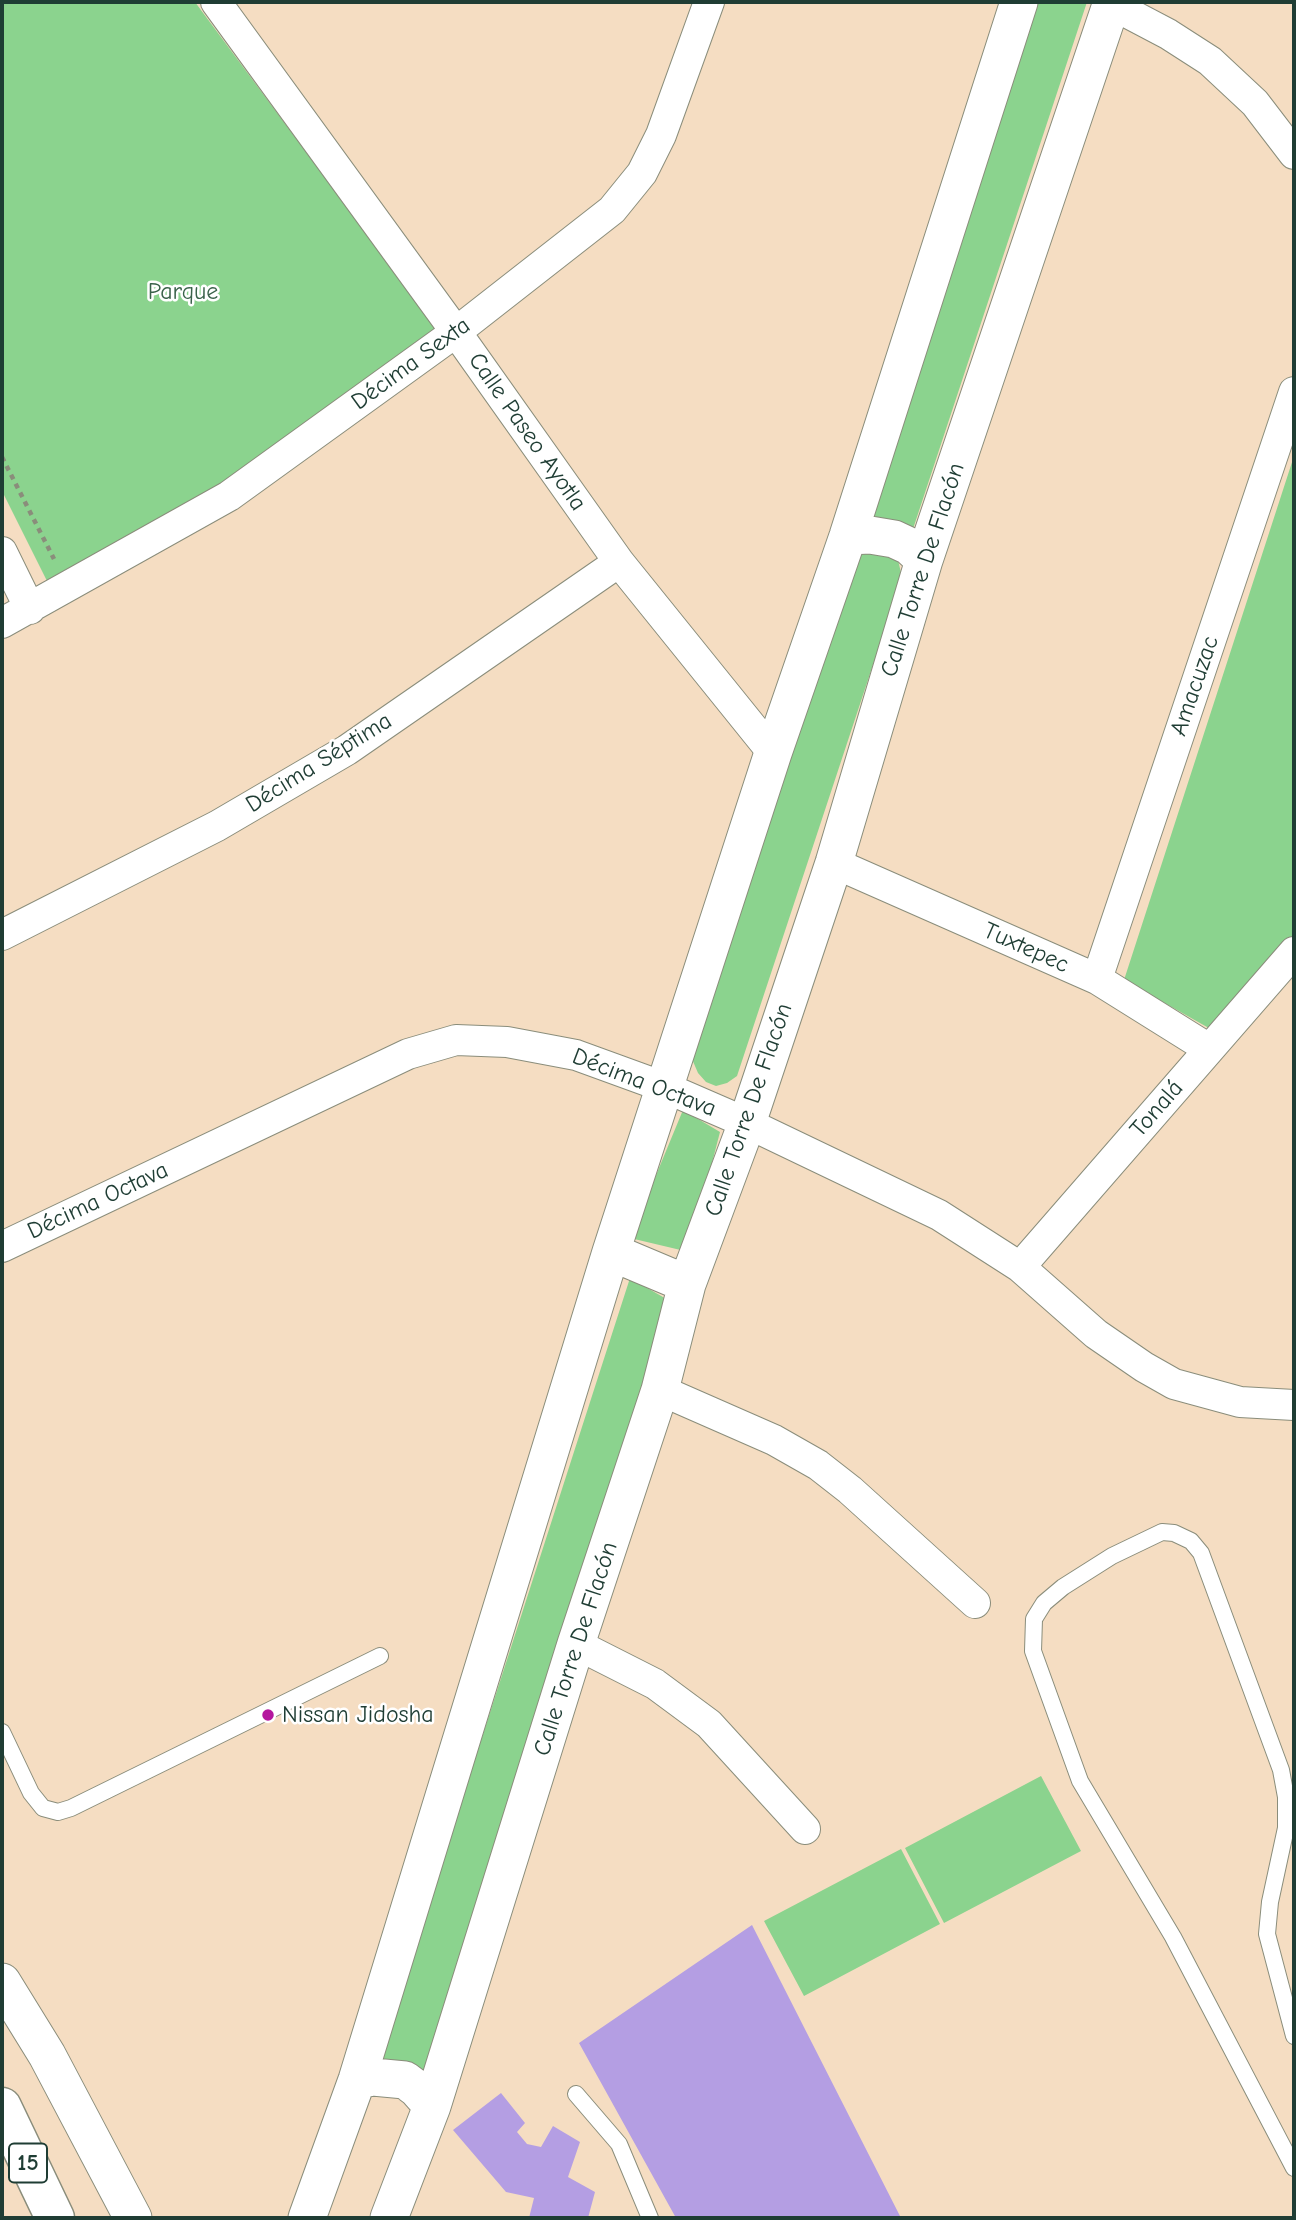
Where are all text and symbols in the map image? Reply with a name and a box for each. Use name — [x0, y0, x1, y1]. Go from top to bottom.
park label: Parque — [148, 278, 218, 306]
street label: Décima Sexta — [346, 311, 476, 417]
street label: Calle Paseo Ayotla — [462, 347, 592, 517]
street label: Calle Torre De Flacón — [875, 459, 971, 681]
street label: Amacuzac — [1164, 632, 1226, 740]
street label: Décima Séptima — [241, 707, 397, 819]
street label: Tuxtepec — [979, 916, 1073, 980]
street label: Calle Torre De Flacón — [699, 1000, 799, 1220]
street label: Décima Octava — [568, 1042, 720, 1124]
street label: Tonalá — [1124, 1075, 1190, 1143]
street label: Décima Octava — [23, 1156, 173, 1246]
street label: Calle Torre De Flacón — [528, 1538, 624, 1760]
place label: Nissan Jidosha — [282, 1701, 434, 1729]
marker: Nissan Jidosha — [260, 1707, 276, 1723]
road number: 15 — [9, 2144, 47, 2182]

